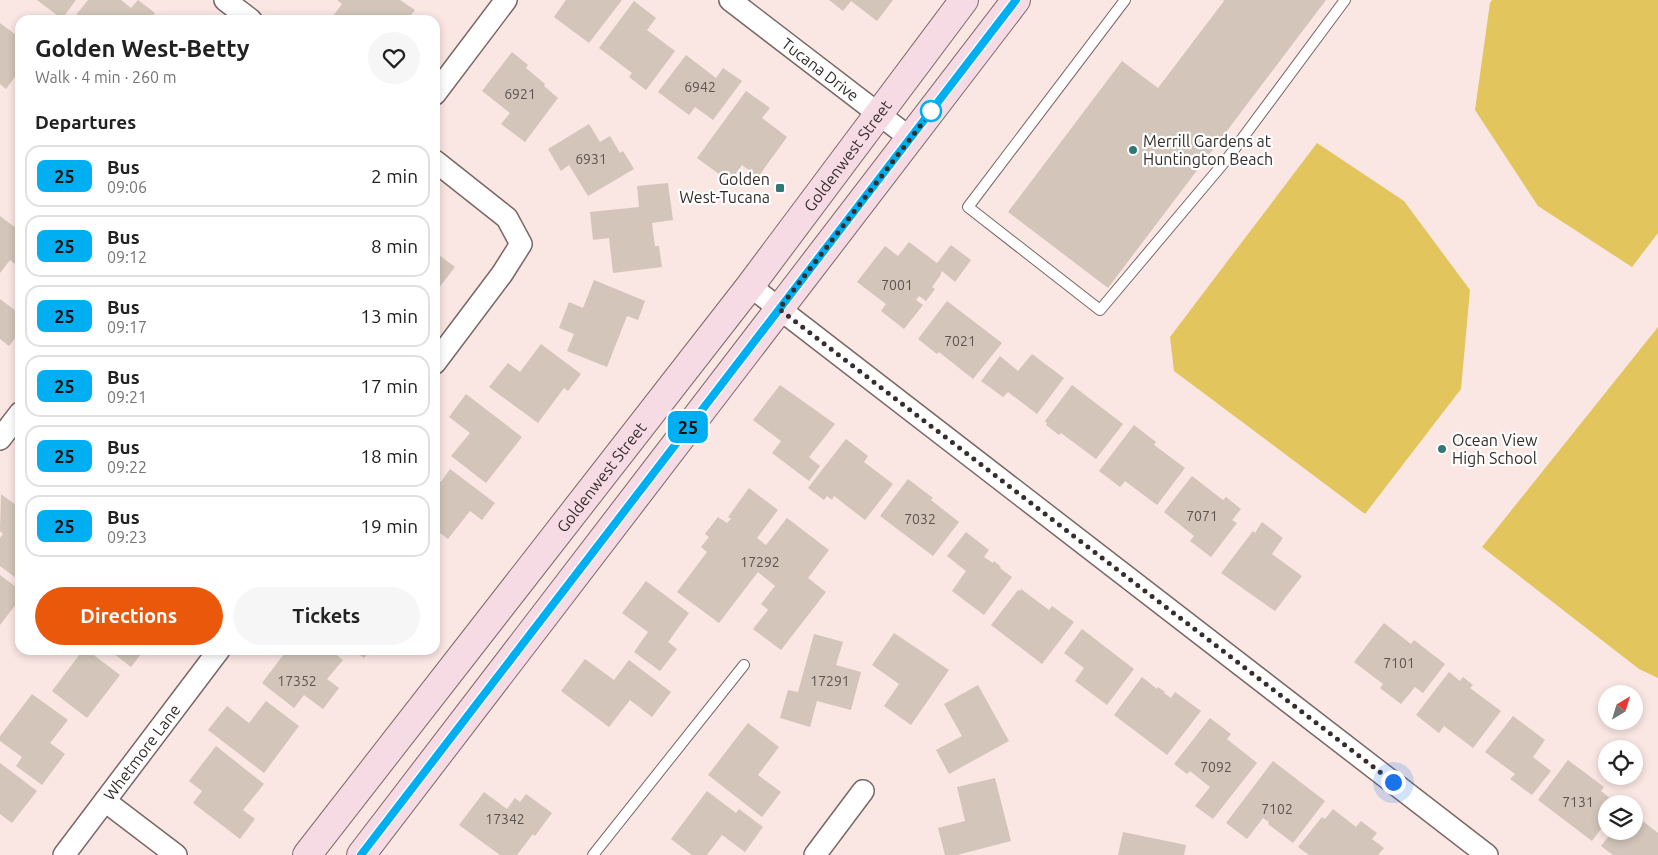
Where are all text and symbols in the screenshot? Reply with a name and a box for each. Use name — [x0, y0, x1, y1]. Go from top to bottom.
button: heart — [368, 32, 420, 84]
street label: Tucana Drive — [778, 34, 863, 105]
text: Golden West-Betty — [35, 35, 250, 62]
text: Walk · 4 min · 260 m — [35, 68, 177, 86]
house number: 6942 — [684, 79, 716, 95]
house number: 6921 — [504, 86, 536, 102]
street label: Goldenwest Street — [800, 96, 895, 215]
unlabelled marker — [920, 100, 942, 122]
text: Departures — [35, 111, 136, 133]
place label: Merrill Gardens at Huntington Beach — [1143, 132, 1273, 168]
marker: Merrill Gardens at Huntington Beach — [1127, 144, 1139, 156]
house number: 6931 — [575, 151, 607, 167]
text: Bus — [107, 156, 140, 178]
text: 2 min — [371, 165, 418, 187]
text: 25 — [54, 166, 75, 186]
place label: Golden West-Tucana — [679, 170, 770, 206]
text: 09:06 — [107, 178, 147, 196]
marker: Golden West-Tucana — [774, 182, 786, 194]
text: Bus — [107, 226, 140, 248]
text: 8 min — [371, 235, 418, 257]
text: 25 — [54, 236, 75, 256]
text: 09:12 — [107, 248, 147, 266]
house number: 7001 — [881, 277, 913, 293]
text: Bus — [107, 296, 140, 318]
text: 13 min — [360, 305, 418, 327]
text: 25 — [54, 306, 75, 326]
text: 09:17 — [107, 318, 147, 336]
house number: 7021 — [944, 333, 976, 349]
text: Bus — [107, 366, 140, 388]
text: 17 min — [360, 375, 418, 397]
text: 25 — [54, 376, 75, 396]
text: 09:21 — [107, 388, 147, 406]
line badge: 25 — [666, 411, 710, 443]
text: 25 — [678, 417, 698, 437]
street label: Goldenwest Street — [553, 418, 650, 536]
place label: Ocean View High School — [1452, 431, 1538, 467]
text: Bus — [107, 436, 140, 458]
marker: Ocean View High School — [1436, 443, 1448, 455]
text: 18 min — [360, 445, 418, 467]
text: 25 — [54, 446, 75, 466]
text: 09:22 — [107, 458, 147, 476]
text: Bus — [107, 506, 140, 528]
house number: 7071 — [1186, 508, 1218, 524]
house number: 7032 — [904, 511, 936, 527]
text: 19 min — [360, 515, 418, 537]
text: 25 — [54, 516, 75, 536]
text: 09:23 — [107, 528, 147, 546]
house number: 17292 — [740, 554, 780, 570]
button: Directions — [35, 587, 223, 645]
button: Tickets — [233, 587, 420, 645]
house number: 7101 — [1383, 655, 1415, 671]
house number: 17352 — [277, 673, 317, 689]
house number: 17291 — [810, 673, 850, 689]
north arrow — [1598, 685, 1642, 730]
map controls — [1598, 685, 1643, 840]
street label: Whetmore Lane — [100, 701, 184, 803]
button: locate — [1598, 740, 1643, 785]
house number: 7092 — [1200, 759, 1232, 775]
your location — [1381, 770, 1406, 795]
house number: 7131 — [1562, 794, 1594, 810]
button: layers — [1598, 795, 1643, 840]
house number: 7102 — [1261, 801, 1293, 817]
house number: 17342 — [485, 811, 525, 827]

